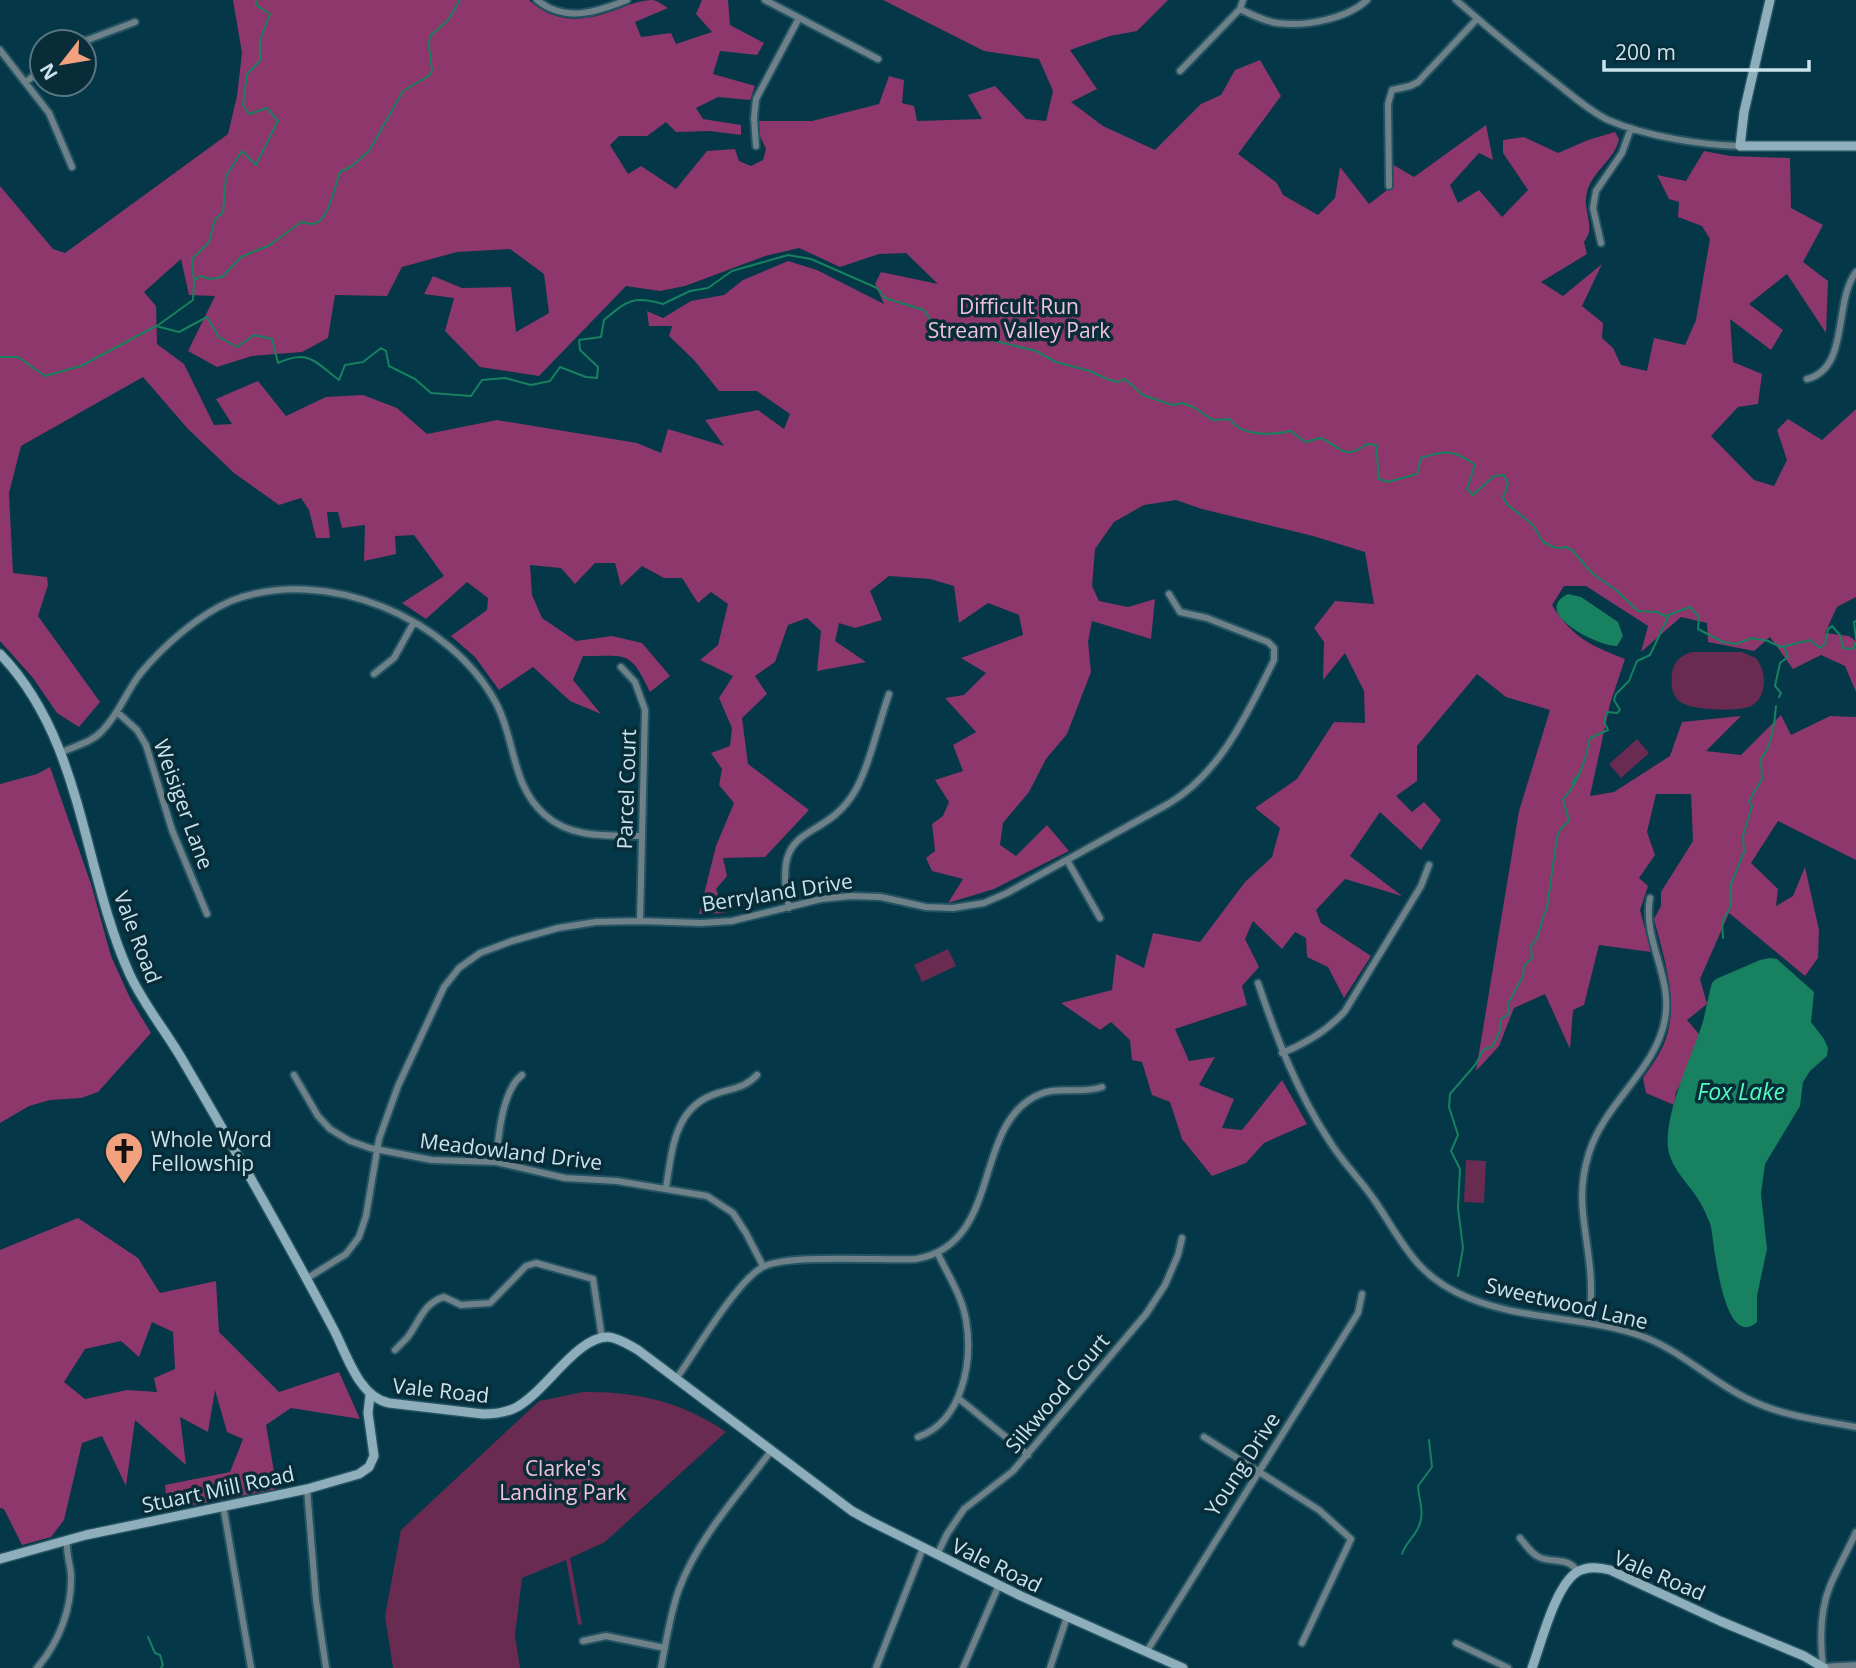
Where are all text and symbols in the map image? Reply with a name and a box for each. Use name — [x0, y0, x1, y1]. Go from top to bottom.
north arrow — [28, 28, 98, 98]
scale bar — [1604, 28, 1809, 72]
text: 200 m — [1615, 38, 1676, 66]
text: N — [33, 58, 64, 85]
park label: Difficult Run Stream Valley Park — [928, 292, 1110, 344]
street label: Parcel Court — [610, 728, 642, 850]
street label: Weisiger Lane — [148, 735, 220, 873]
street label: Berryland Drive — [699, 866, 855, 918]
street label: Vale Road — [108, 887, 168, 987]
water label: Fox Lake — [1697, 1075, 1785, 1107]
place label: Whole Word Fellowship — [151, 1125, 272, 1177]
street label: Meadowland Drive — [418, 1126, 604, 1176]
church icon: Whole Word Fellowship — [103, 1130, 145, 1185]
street label: Sweetwood Lane — [1483, 1271, 1651, 1335]
street label: Silkwood Court — [999, 1327, 1115, 1459]
street label: Vale Road — [391, 1371, 491, 1409]
street label: Young Drive — [1198, 1407, 1286, 1521]
park label: Clarke's Landing Park — [499, 1454, 627, 1506]
street label: Stuart Mill Road — [139, 1459, 297, 1519]
street label: Vale Road — [947, 1531, 1047, 1599]
street label: Vale Road — [1610, 1543, 1710, 1607]

